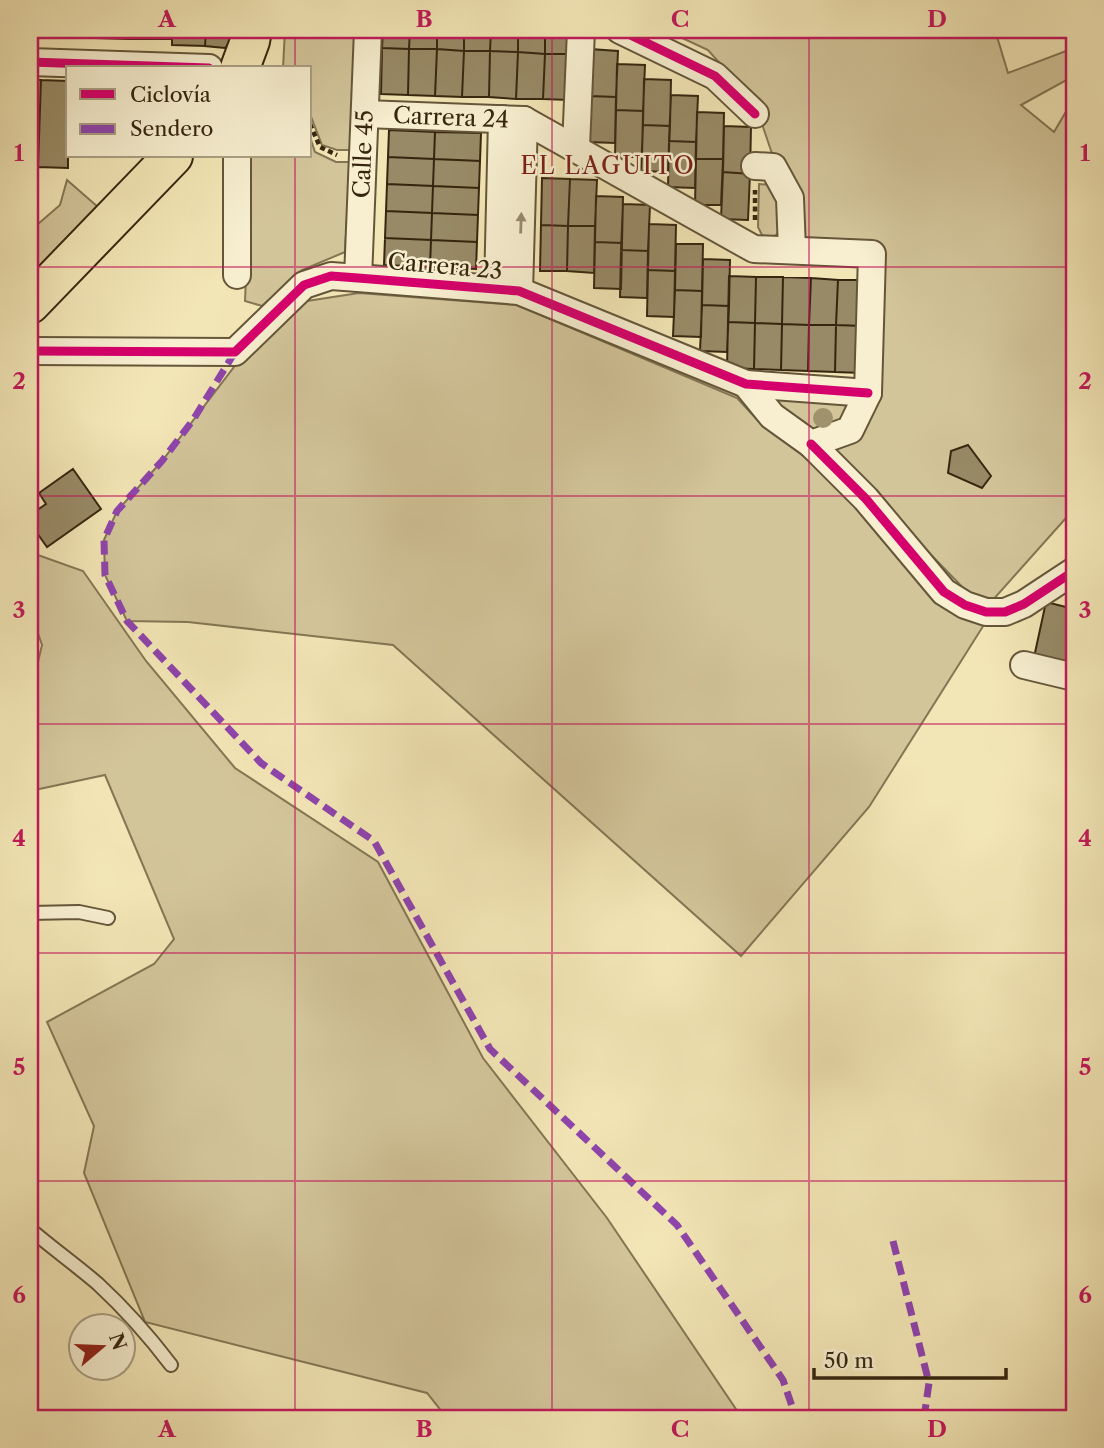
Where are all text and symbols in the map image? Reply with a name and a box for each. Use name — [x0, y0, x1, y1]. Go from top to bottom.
text: A — [157, 5, 177, 33]
text: B — [415, 5, 433, 33]
text: C — [671, 5, 689, 33]
text: D — [927, 5, 947, 33]
legend — [66, 66, 312, 158]
text: Ciclovía — [130, 82, 212, 107]
street label: Carrera 24 — [392, 101, 509, 133]
street label: Calle 45 — [347, 109, 379, 199]
text: Sendero — [130, 116, 214, 141]
text: 1 — [14, 139, 25, 167]
text: 1 — [1080, 139, 1091, 167]
district label: EL LAGUITO — [520, 151, 696, 180]
one-way arrow — [516, 212, 527, 234]
street label: Carrera 23 — [386, 247, 504, 285]
text: 2 — [12, 367, 26, 395]
text: 2 — [1078, 367, 1092, 395]
text: 3 — [13, 596, 26, 624]
text: 3 — [1079, 596, 1092, 624]
text: 4 — [12, 824, 26, 852]
text: 4 — [1078, 824, 1092, 852]
text: 5 — [13, 1053, 25, 1081]
text: 5 — [1079, 1053, 1091, 1081]
text: 6 — [12, 1281, 26, 1309]
text: 6 — [1078, 1281, 1092, 1309]
north arrow — [66, 1312, 136, 1382]
text: N — [104, 1330, 131, 1353]
scale bar — [814, 1336, 1006, 1380]
text: 50 m — [824, 1348, 874, 1373]
text: A — [157, 1415, 177, 1443]
text: B — [415, 1415, 433, 1443]
text: C — [671, 1415, 689, 1443]
text: D — [927, 1415, 947, 1443]

